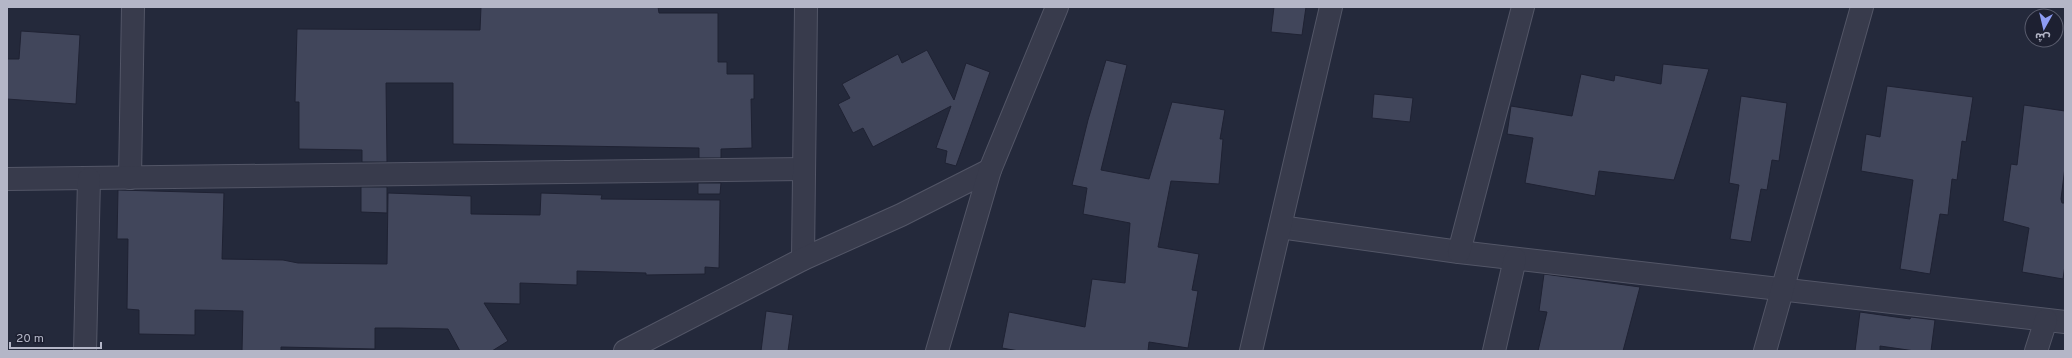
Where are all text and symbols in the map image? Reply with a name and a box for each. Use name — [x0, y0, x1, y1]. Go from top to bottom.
north arrow — [2024, 8, 2064, 48]
text: ش — [2034, 29, 2051, 45]
scale bar — [10, 324, 101, 350]
text: 20 m — [16, 331, 44, 347]

